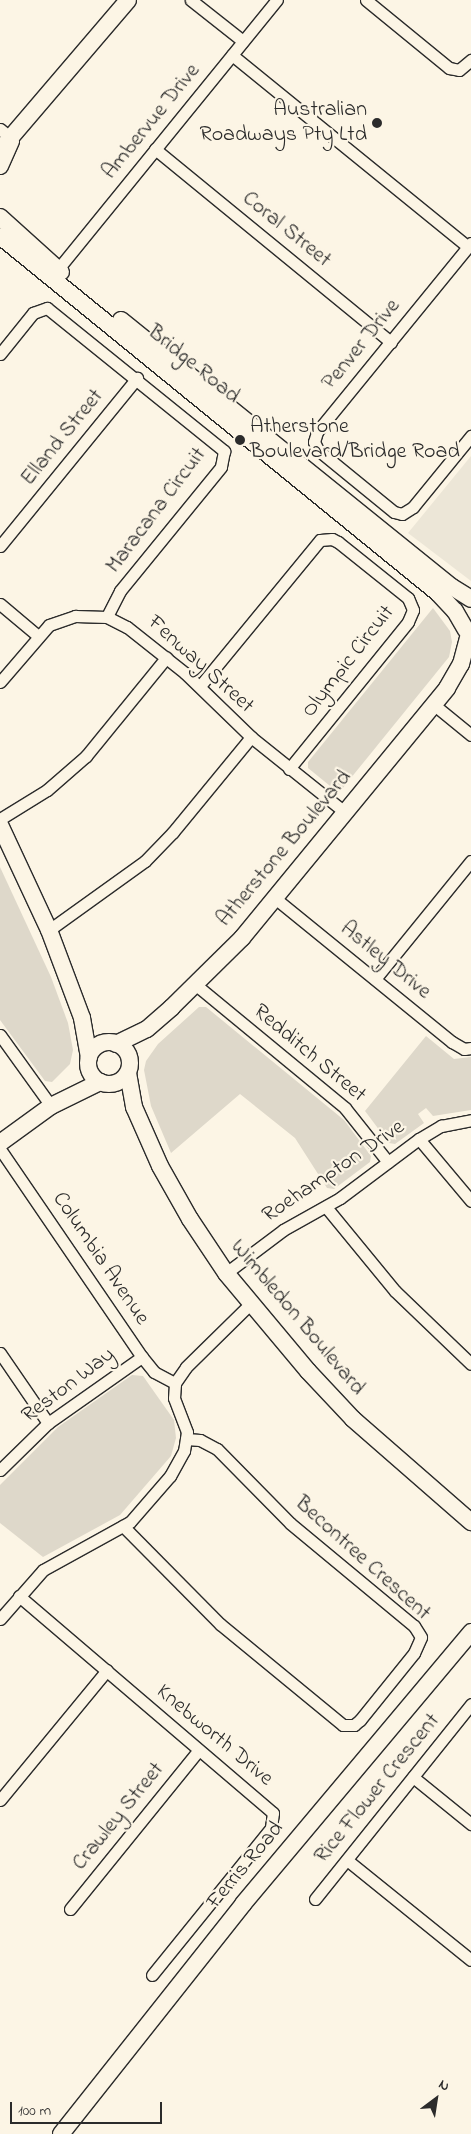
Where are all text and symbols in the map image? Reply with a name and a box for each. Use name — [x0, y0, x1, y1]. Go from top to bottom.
street label: Ambervue Drive — [97, 59, 207, 185]
place label: Australian Roadways Pty Ltd — [199, 97, 367, 148]
marker: Australian Roadways Pty Ltd — [371, 117, 383, 129]
street label: Coral Street — [236, 186, 336, 274]
street label: Penver Drive — [317, 294, 407, 396]
street label: Bridge Road — [142, 320, 244, 410]
street label: Elland Street — [16, 384, 110, 492]
place label: Atherstone Boulevard/Bridge Road — [250, 414, 460, 466]
marker: Atherstone Boulevard/Bridge Road — [234, 434, 246, 446]
street label: Maracana Circuit — [101, 443, 213, 579]
street label: Olympic Circuit — [297, 601, 401, 723]
street label: Fenway Street — [141, 610, 259, 720]
street label: Atherstone Boulevard — [212, 765, 358, 933]
street label: Astley Drive — [334, 916, 436, 1006]
street label: Redditch Street — [247, 999, 371, 1109]
street label: Roehampton Drive — [258, 1115, 410, 1229]
street label: Columbia Avenue — [46, 1187, 154, 1331]
street label: Wimbledon Boulevard — [224, 1235, 370, 1401]
street label: Reston Way — [17, 1342, 121, 1430]
street label: Becontree Crescent — [289, 1491, 435, 1627]
street label: Knebworth Drive — [150, 1679, 278, 1793]
street label: Rice Flower Crescent — [310, 1709, 446, 1869]
street label: Crawley Street — [67, 1758, 171, 1876]
street label: Ferris Road — [202, 1817, 290, 1915]
north arrow — [411, 2074, 461, 2124]
text: N — [435, 2074, 453, 2097]
scale bar — [12, 2092, 165, 2124]
text: 100 m — [18, 2100, 51, 2122]

